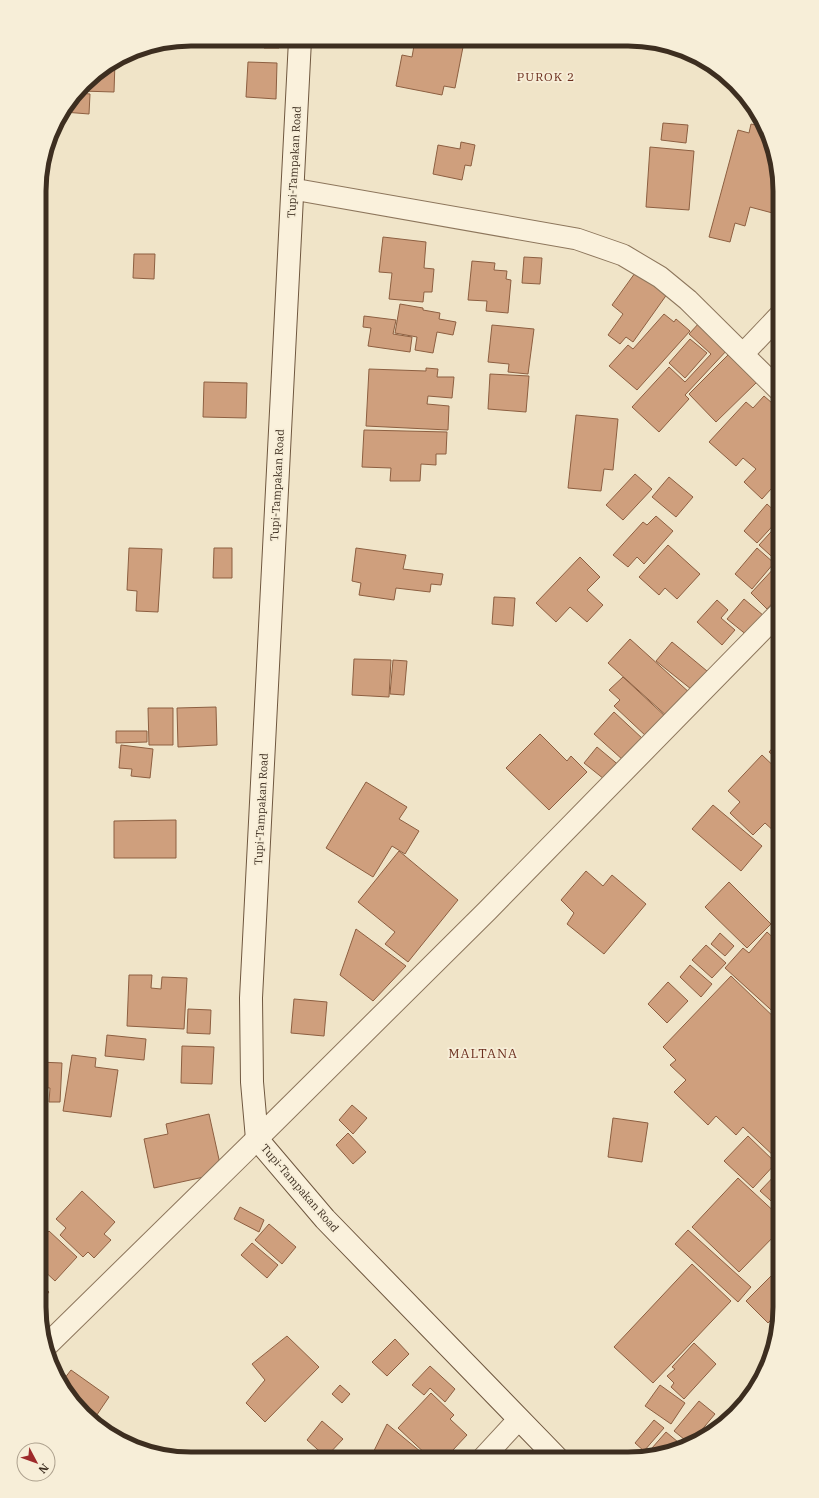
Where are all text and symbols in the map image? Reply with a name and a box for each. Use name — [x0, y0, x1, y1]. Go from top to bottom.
district label: PUROK 2 — [517, 69, 575, 84]
street label: Tupi-Tampakan Road — [284, 105, 304, 218]
street label: Tupi-Tampakan Road — [267, 428, 287, 541]
street label: Tupi-Tampakan Road — [251, 752, 271, 865]
district label: MALTANA — [448, 1045, 518, 1062]
street label: Tupi-Tampakan Road — [258, 1141, 342, 1235]
north arrow — [16, 1442, 56, 1482]
text: N — [35, 1461, 52, 1477]

